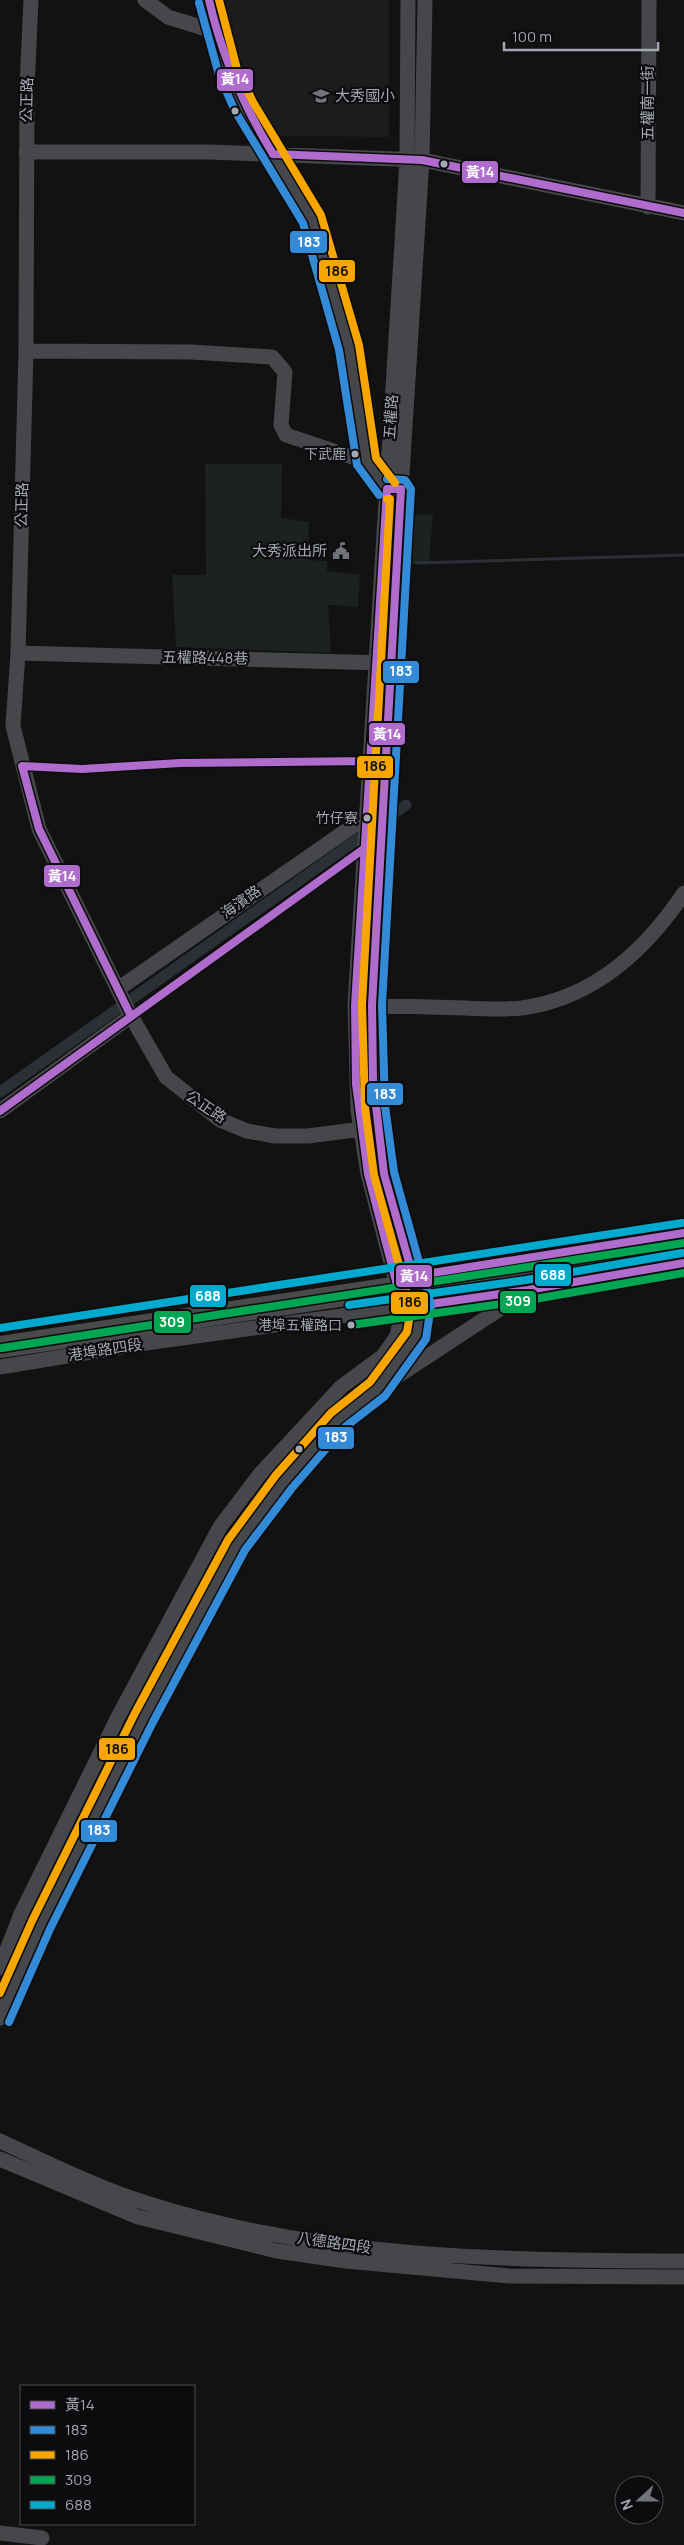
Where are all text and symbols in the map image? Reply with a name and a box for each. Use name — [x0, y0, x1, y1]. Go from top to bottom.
scale bar — [504, 20, 658, 52]
text: 100 m — [512, 26, 552, 47]
street label: 五權南一街 — [637, 65, 658, 141]
line badge: 黃14 — [216, 68, 254, 92]
text: 黃14 — [221, 69, 249, 88]
street label: 公正路 — [16, 77, 37, 123]
place label: 大秀國小 — [335, 85, 395, 106]
school or university icon: 大秀國小 — [311, 86, 331, 106]
unlabelled marker — [230, 106, 240, 116]
unlabelled marker — [439, 159, 449, 169]
line badge: 黃14 — [461, 160, 499, 184]
text: 黃14 — [466, 162, 494, 181]
line badge: 183 — [289, 230, 328, 254]
text: 183 — [298, 232, 320, 251]
line badge: 186 — [318, 259, 356, 283]
text: 186 — [325, 261, 349, 280]
street label: 五權路 — [378, 394, 403, 440]
place label: 下武鹿 — [304, 444, 346, 463]
marker: 下武鹿 — [350, 449, 360, 459]
street label: 公正路 — [11, 482, 32, 528]
place label: 大秀派出所 — [252, 540, 327, 561]
public building icon: 大秀派出所 — [331, 541, 351, 561]
street label: 五權路448巷 — [162, 646, 248, 669]
line badge: 183 — [382, 660, 420, 684]
text: 183 — [390, 661, 412, 680]
line badge: 黃14 — [368, 722, 406, 746]
text: 黃14 — [373, 724, 401, 743]
line badge: 186 — [356, 755, 394, 779]
text: 186 — [363, 756, 387, 775]
place label: 竹仔寮 — [316, 808, 358, 827]
marker: 竹仔寮 — [362, 813, 372, 823]
line badge: 黃14 — [43, 864, 81, 888]
text: 黃14 — [48, 866, 76, 885]
street label: 海濱路 — [216, 880, 265, 923]
line badge: 183 — [366, 1082, 404, 1106]
text: 183 — [374, 1084, 396, 1103]
street label: 公正路 — [182, 1085, 231, 1128]
line badge: 688 — [534, 1263, 572, 1287]
line badge: 黃14 — [395, 1264, 433, 1288]
text: 688 — [540, 1265, 566, 1284]
text: 黃14 — [400, 1266, 428, 1285]
line badge: 688 — [189, 1284, 227, 1308]
text: 688 — [195, 1286, 221, 1305]
line badge: 309 — [499, 1290, 537, 1314]
line badge: 186 — [390, 1291, 429, 1315]
text: 309 — [505, 1291, 531, 1310]
text: 186 — [398, 1292, 422, 1311]
line badge: 309 — [153, 1310, 192, 1334]
text: 309 — [159, 1312, 185, 1331]
place label: 港埠五權路口 — [258, 1315, 342, 1334]
marker: 港埠五權路口 — [346, 1320, 356, 1330]
street label: 港埠路四段 — [66, 1333, 144, 1366]
line badge: 183 — [317, 1426, 355, 1450]
text: 183 — [325, 1427, 347, 1446]
unlabelled marker — [294, 1444, 304, 1454]
line badge: 186 — [98, 1737, 136, 1761]
text: 186 — [105, 1739, 129, 1758]
line badge: 183 — [80, 1819, 118, 1843]
text: 183 — [88, 1820, 110, 1839]
street label: 八德路四段 — [295, 2227, 373, 2258]
legend — [20, 2385, 195, 2525]
text: 黃14 — [65, 2394, 95, 2415]
text: 183 — [65, 2419, 88, 2440]
text: 186 — [65, 2444, 89, 2465]
text: 309 — [65, 2469, 92, 2490]
north arrow — [614, 2475, 664, 2525]
text: 688 — [65, 2494, 92, 2515]
text: N — [616, 2497, 637, 2513]

